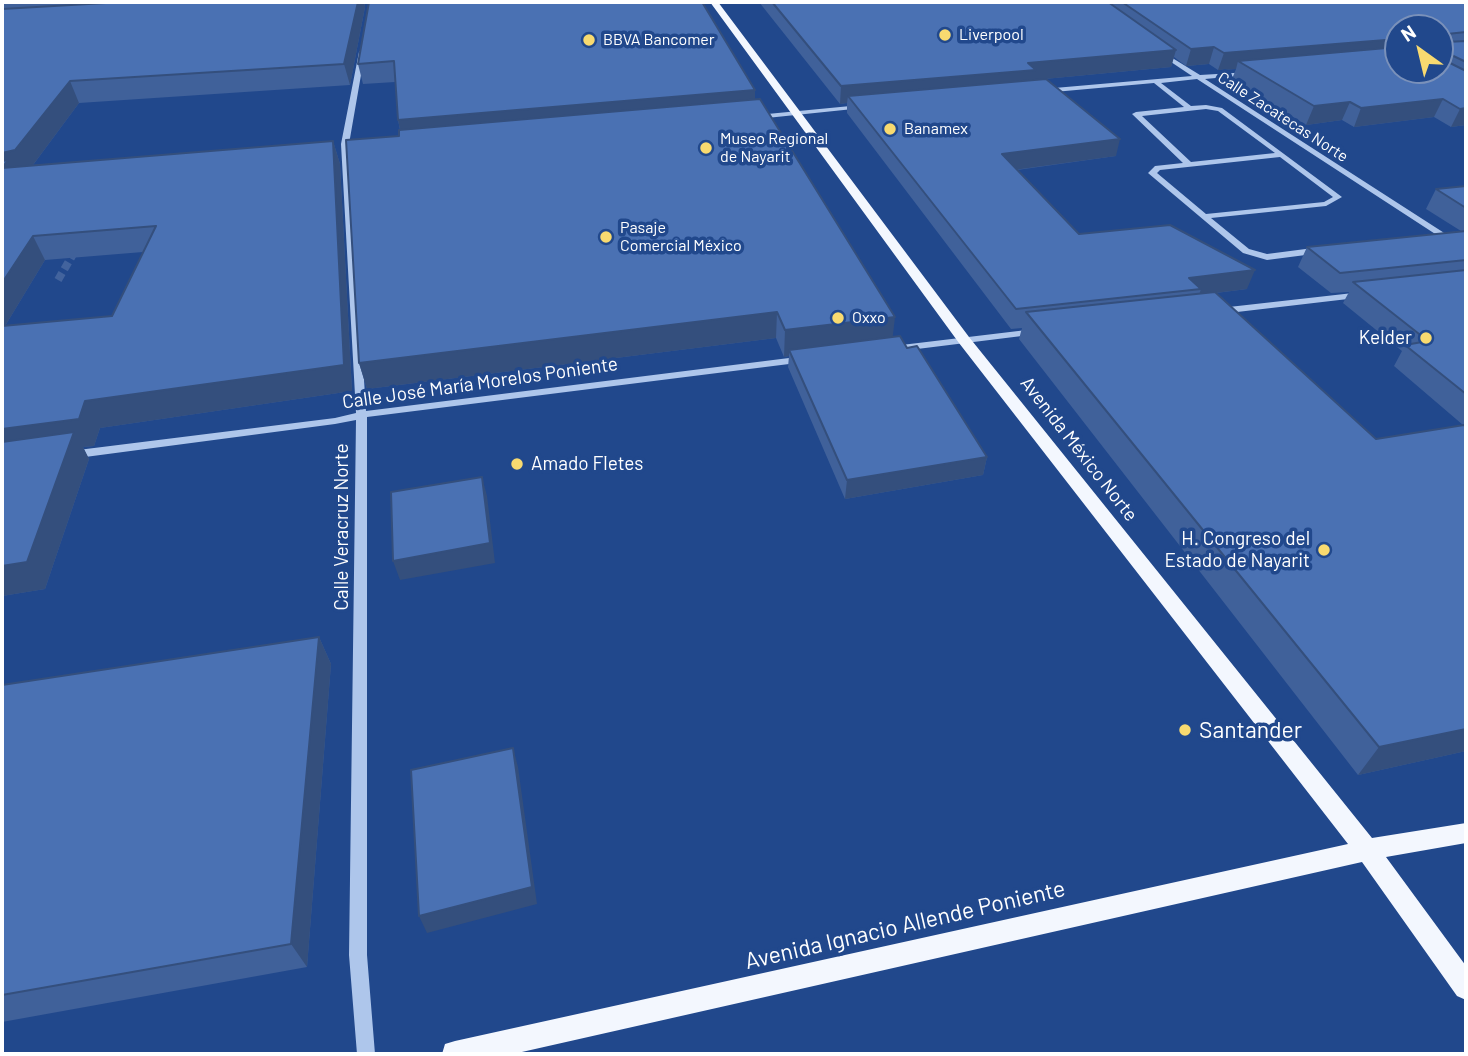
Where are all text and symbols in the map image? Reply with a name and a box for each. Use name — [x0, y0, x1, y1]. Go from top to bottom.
north arrow — [1384, 14, 1454, 84]
text: N — [1396, 20, 1420, 46]
place label: Liverpool — [959, 25, 1024, 45]
marker: Liverpool — [937, 27, 953, 43]
place label: BBVA Bancomer — [603, 30, 715, 50]
marker: BBVA Bancomer — [581, 32, 597, 48]
street label: Calle Zacatecas Norte — [1214, 68, 1352, 166]
place label: Banamex — [904, 119, 968, 139]
marker: Banamex — [882, 121, 898, 137]
place label: Museo Regional de Nayarit — [720, 129, 828, 167]
marker: Museo Regional de Nayarit — [698, 140, 714, 156]
place label: Pasaje Comercial México — [620, 218, 742, 256]
marker: Pasaje Comercial México — [598, 229, 614, 245]
place label: Oxxo — [852, 308, 886, 328]
marker: Oxxo — [830, 310, 846, 326]
place label: Kelder — [1359, 327, 1412, 349]
marker: Kelder — [1418, 330, 1434, 346]
street label: Calle José María Morelos Poniente — [341, 352, 619, 414]
street label: Avenida México Norte — [1015, 372, 1143, 526]
street label: Calle Veracruz Norte — [331, 443, 353, 611]
place label: Amado Fletes — [531, 453, 643, 475]
marker: Amado Fletes — [509, 456, 525, 472]
place label: H. Congreso del Estado de Nayarit — [1165, 528, 1310, 572]
marker: H. Congreso del Estado de Nayarit — [1316, 542, 1332, 558]
place label: Santander — [1199, 716, 1302, 744]
marker: Santander — [1177, 722, 1193, 738]
street label: Avenida Ignacio Allende Poniente — [742, 875, 1068, 975]

